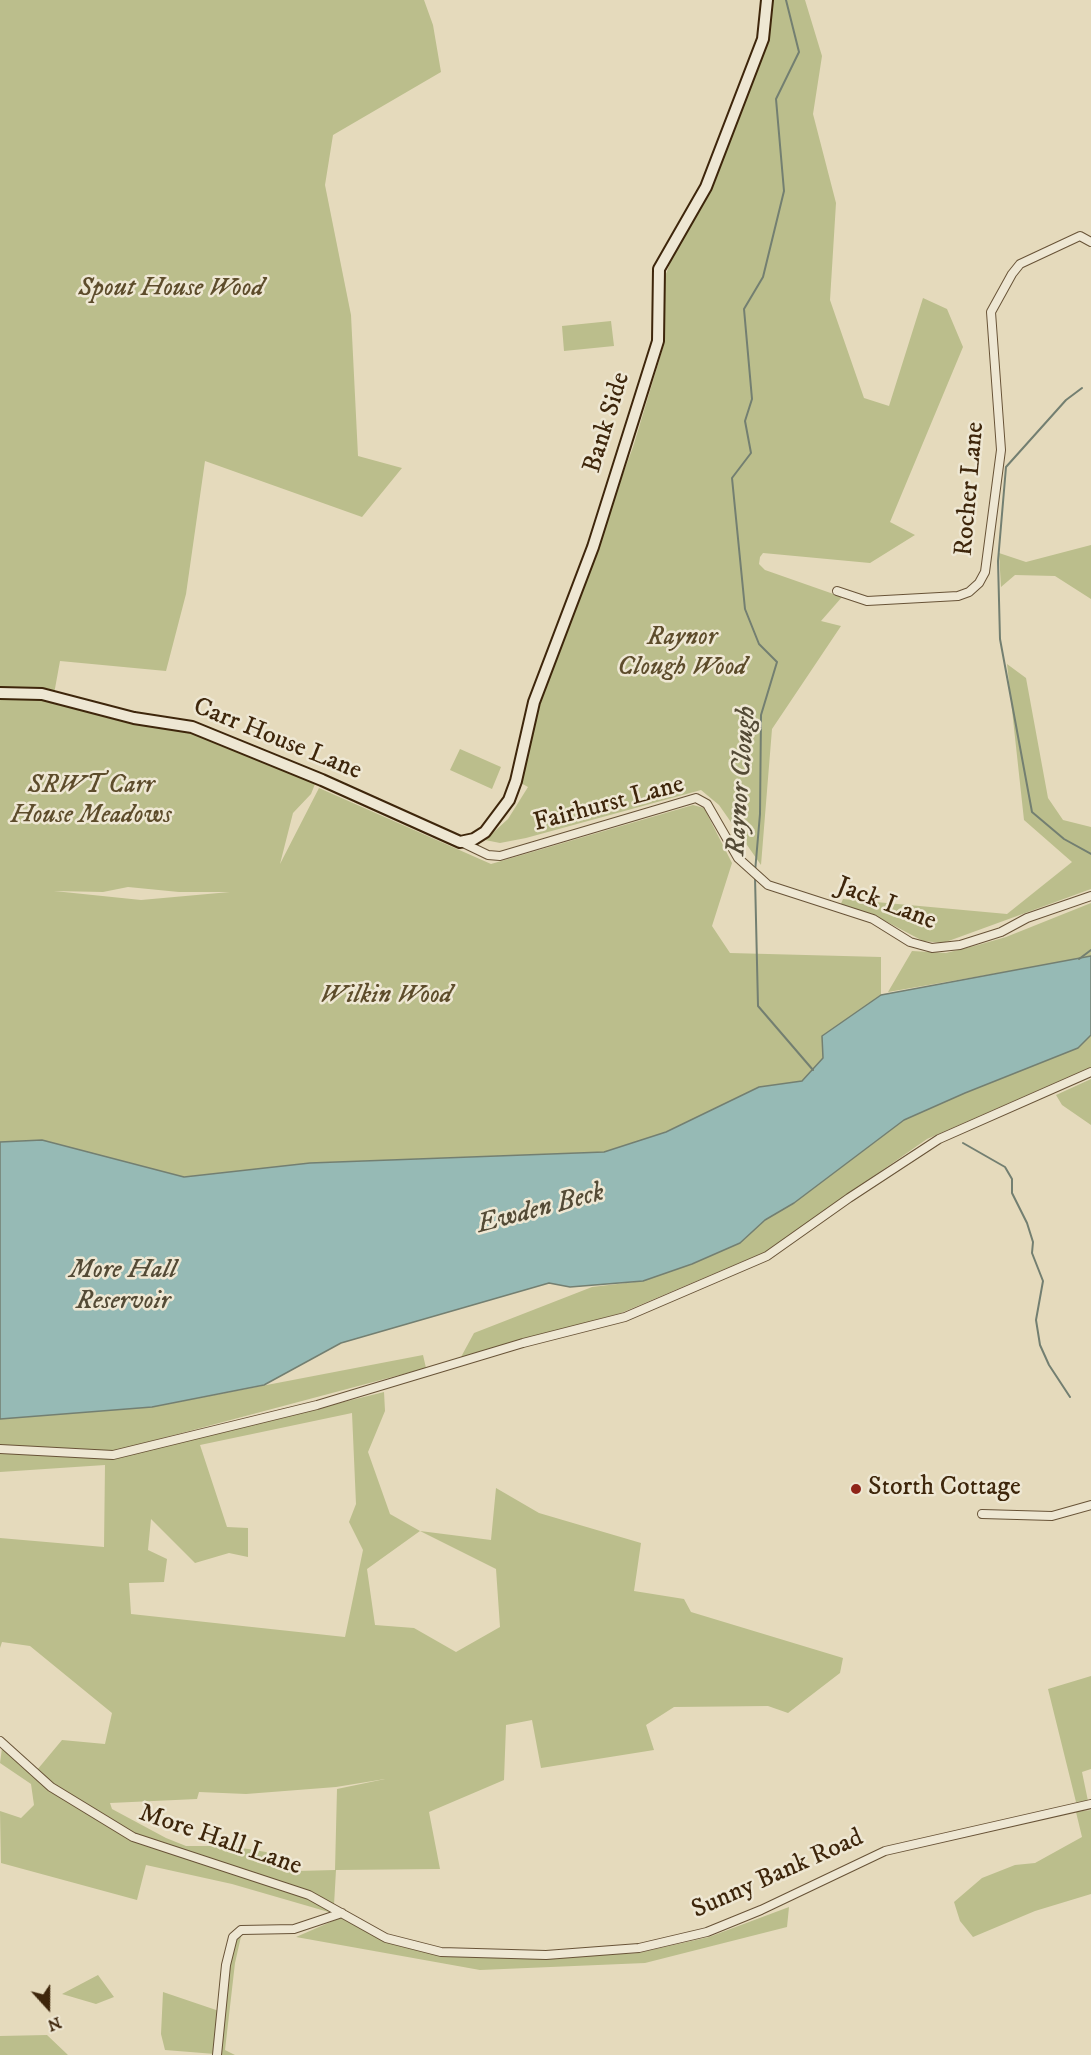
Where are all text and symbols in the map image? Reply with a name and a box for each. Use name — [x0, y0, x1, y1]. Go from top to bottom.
park label: Spout House Wood — [78, 274, 264, 306]
street label: Bank Side — [578, 369, 638, 477]
street label: Rocher Lane — [950, 421, 992, 557]
park label: Raynor Clough Wood — [617, 623, 747, 684]
street label: Carr House Lane — [188, 692, 366, 788]
water label: Raynor Clough — [722, 705, 764, 857]
street label: Fairhurst Lane — [530, 770, 688, 840]
park label: SRWT Carr House Meadows — [10, 771, 172, 832]
street label: Jack Lane — [832, 872, 940, 938]
park label: Wilkin Wood — [320, 981, 452, 1013]
water label: Ewden Beck — [474, 1177, 608, 1243]
water label: More Hall Reservoir — [69, 1255, 177, 1318]
place label: Storth Cottage — [868, 1473, 1021, 1505]
marker: Storth Cottage — [849, 1482, 863, 1496]
street label: More Hall Lane — [135, 1799, 305, 1883]
street label: Sunny Bank Road — [687, 1823, 869, 1927]
north arrow — [18, 1977, 78, 2037]
text: N — [45, 2012, 64, 2035]

